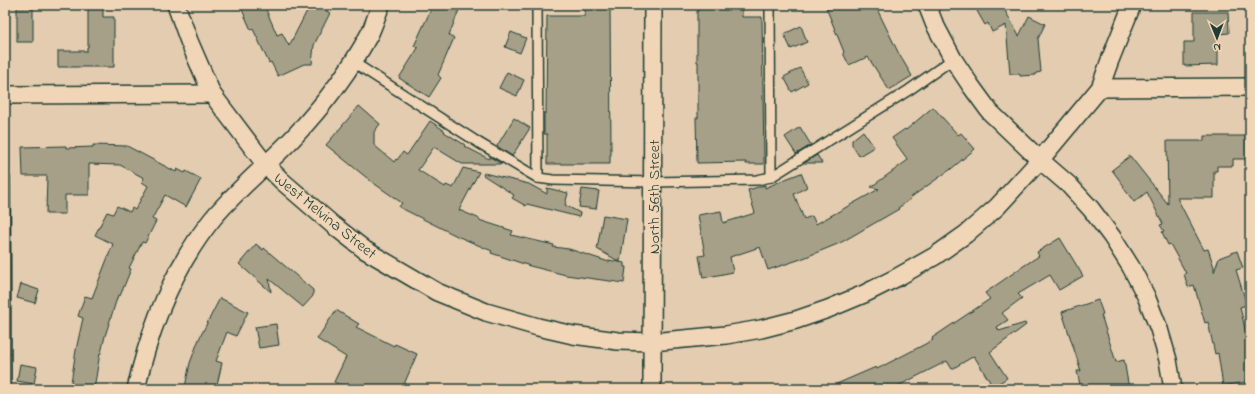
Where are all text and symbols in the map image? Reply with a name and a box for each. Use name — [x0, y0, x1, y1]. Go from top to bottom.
north arrow — [1197, 18, 1237, 58]
text: N — [1213, 39, 1221, 55]
street label: North 56th Street — [643, 139, 667, 254]
street label: West Melvina Street — [268, 167, 382, 266]

